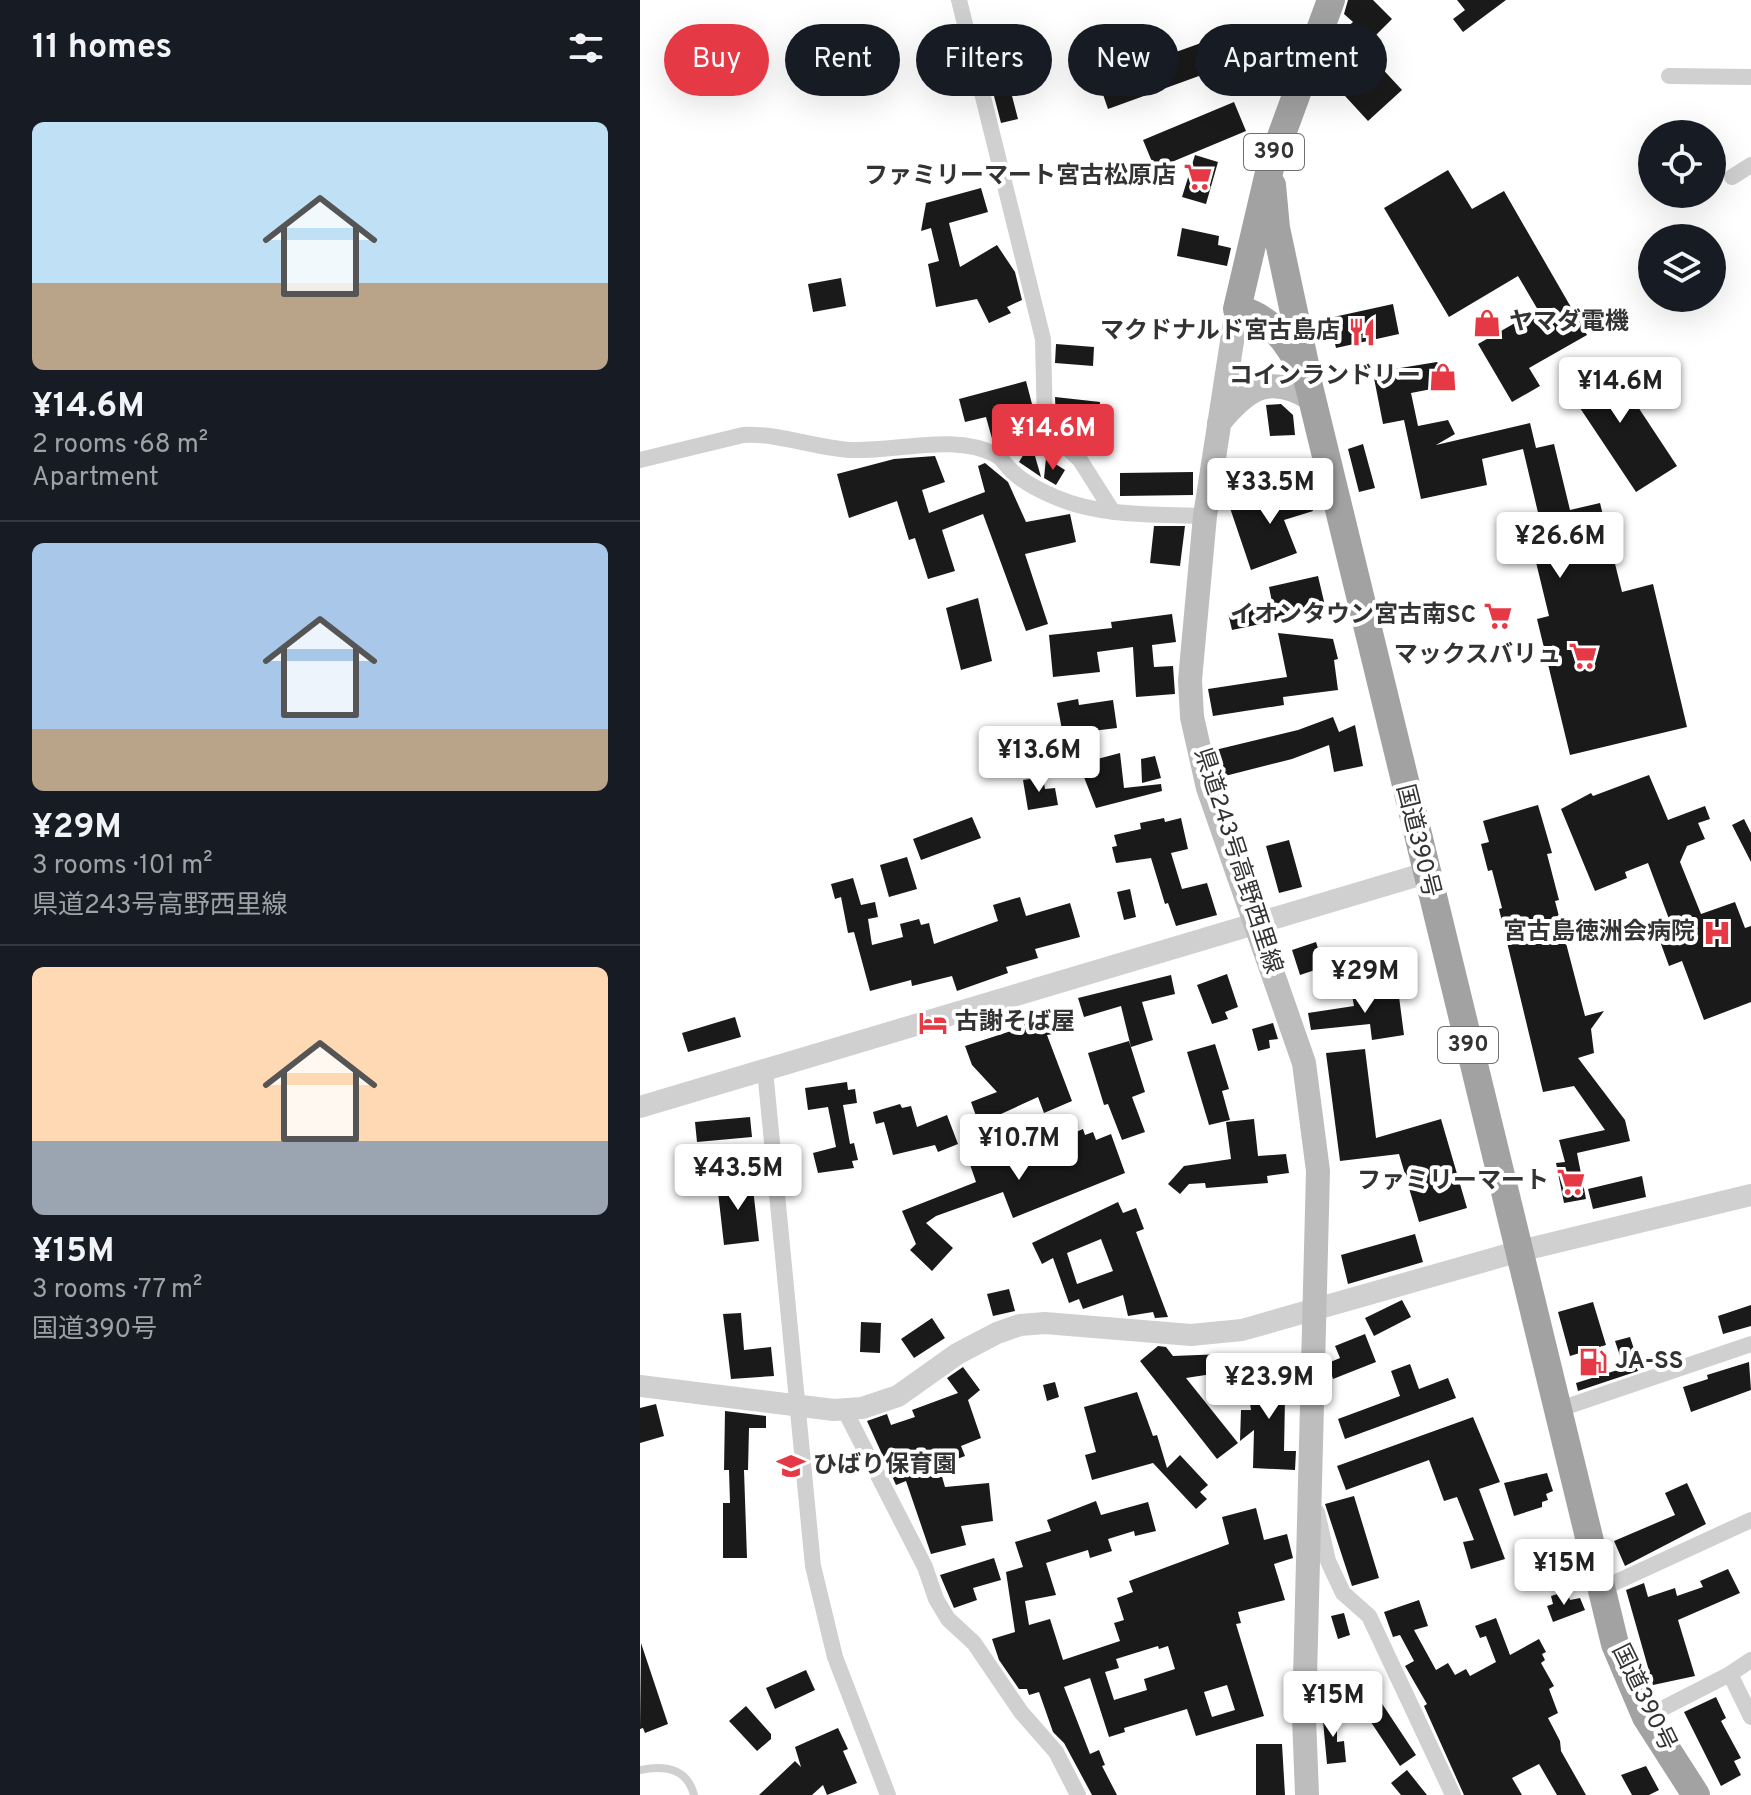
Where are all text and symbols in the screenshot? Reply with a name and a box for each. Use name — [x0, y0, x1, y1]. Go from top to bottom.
chip: Buy — [664, 24, 769, 96]
chip: Rent — [785, 24, 900, 96]
chip: Filters — [916, 24, 1052, 96]
chip: New — [1068, 24, 1179, 96]
chip: Apartment — [1195, 24, 1387, 96]
icon: filters — [564, 26, 608, 70]
text: 11 homes — [32, 27, 172, 70]
map controls — [1638, 120, 1726, 312]
button: locate — [1638, 120, 1726, 208]
road number: 390 — [1244, 134, 1304, 170]
place label: ファミリーマート宮古松原店 — [864, 162, 1176, 192]
supermarket icon: ファミリーマート宮古松原店 — [1183, 162, 1213, 192]
icon: home — [248, 174, 392, 318]
button: layers — [1638, 224, 1726, 312]
shop icon: ヤマダ電機 — [1472, 308, 1502, 338]
place label: ヤマダ電機 — [1509, 308, 1629, 338]
place label: マクドナルド宮古島店 — [1100, 317, 1340, 347]
restaurant icon: マクドナルド宮古島店 — [1347, 317, 1377, 347]
pin: ¥14.6M — [1555, 357, 1685, 425]
place label: コインランドリー — [1229, 362, 1421, 392]
shop icon: コインランドリー — [1428, 362, 1458, 392]
text: ¥14.6M — [1577, 366, 1663, 399]
text: ¥14.6M — [32, 386, 145, 429]
pin: ¥14.6M — [988, 404, 1118, 472]
text: ¥14.6M — [1010, 413, 1096, 446]
text: 2 rooms · 68 m² — [32, 429, 208, 462]
pin: ¥33.5M — [1205, 458, 1335, 526]
text: Apartment — [32, 462, 159, 495]
text: ¥33.5M — [1225, 467, 1315, 500]
pin: ¥26.6M — [1495, 512, 1625, 580]
text: ¥26.6M — [1514, 521, 1606, 554]
icon: home — [248, 595, 392, 739]
place label: イオンタウン宮古南SC — [1230, 601, 1476, 631]
supermarket icon: イオンタウン宮古南SC — [1483, 601, 1513, 631]
place label: マックスバリュ — [1394, 641, 1561, 671]
supermarket icon: マックスバリュ — [1568, 641, 1598, 671]
pin: ¥13.6M — [974, 726, 1104, 794]
text: ¥13.6M — [997, 735, 1081, 768]
street label: 県道243号高野西里線 — [1186, 744, 1288, 978]
street label: 国道390号 — [1388, 781, 1446, 901]
text: ¥29M — [32, 807, 122, 850]
text: 3 rooms · 101 m² — [32, 850, 213, 883]
text: 県道243号高野西里線 — [32, 890, 287, 923]
place label: 宮古島徳洲会病院 — [1503, 918, 1695, 948]
hospital icon: 宮古島徳洲会病院 — [1702, 918, 1732, 948]
pin: ¥29M — [1318, 947, 1412, 1015]
text: ¥29M — [1331, 956, 1399, 989]
hotel icon: 古謝そば屋 — [918, 1008, 948, 1038]
place label: 古謝そば屋 — [955, 1008, 1075, 1038]
icon: home — [248, 1019, 392, 1163]
road number: 390 — [1438, 1027, 1498, 1063]
pin: ¥10.7M — [954, 1114, 1084, 1182]
text: ¥10.7M — [978, 1123, 1060, 1156]
pin: ¥43.5M — [673, 1144, 803, 1212]
text: ¥43.5M — [693, 1153, 783, 1186]
place label: ファミリーマート — [1357, 1167, 1549, 1197]
supermarket icon: ファミリーマート — [1556, 1167, 1586, 1197]
text: ¥15M — [32, 1231, 115, 1274]
text: 3 rooms · 77 m² — [32, 1274, 202, 1307]
text: 国道390号 — [32, 1314, 157, 1347]
fuel station icon: JA-SS — [1578, 1347, 1608, 1377]
place label: JA-SS — [1615, 1347, 1684, 1377]
pin: ¥23.9M — [1204, 1353, 1334, 1421]
text: ¥23.9M — [1224, 1362, 1314, 1395]
school or university icon: ひばり保育園 — [776, 1451, 806, 1481]
place label: ひばり保育園 — [813, 1451, 957, 1481]
pin: ¥15M — [1517, 1539, 1611, 1607]
text: ¥15M — [1532, 1548, 1596, 1581]
street label: 国道390号 — [1604, 1640, 1682, 1756]
pin: ¥15M — [1286, 1671, 1380, 1739]
text: ¥15M — [1301, 1680, 1365, 1713]

